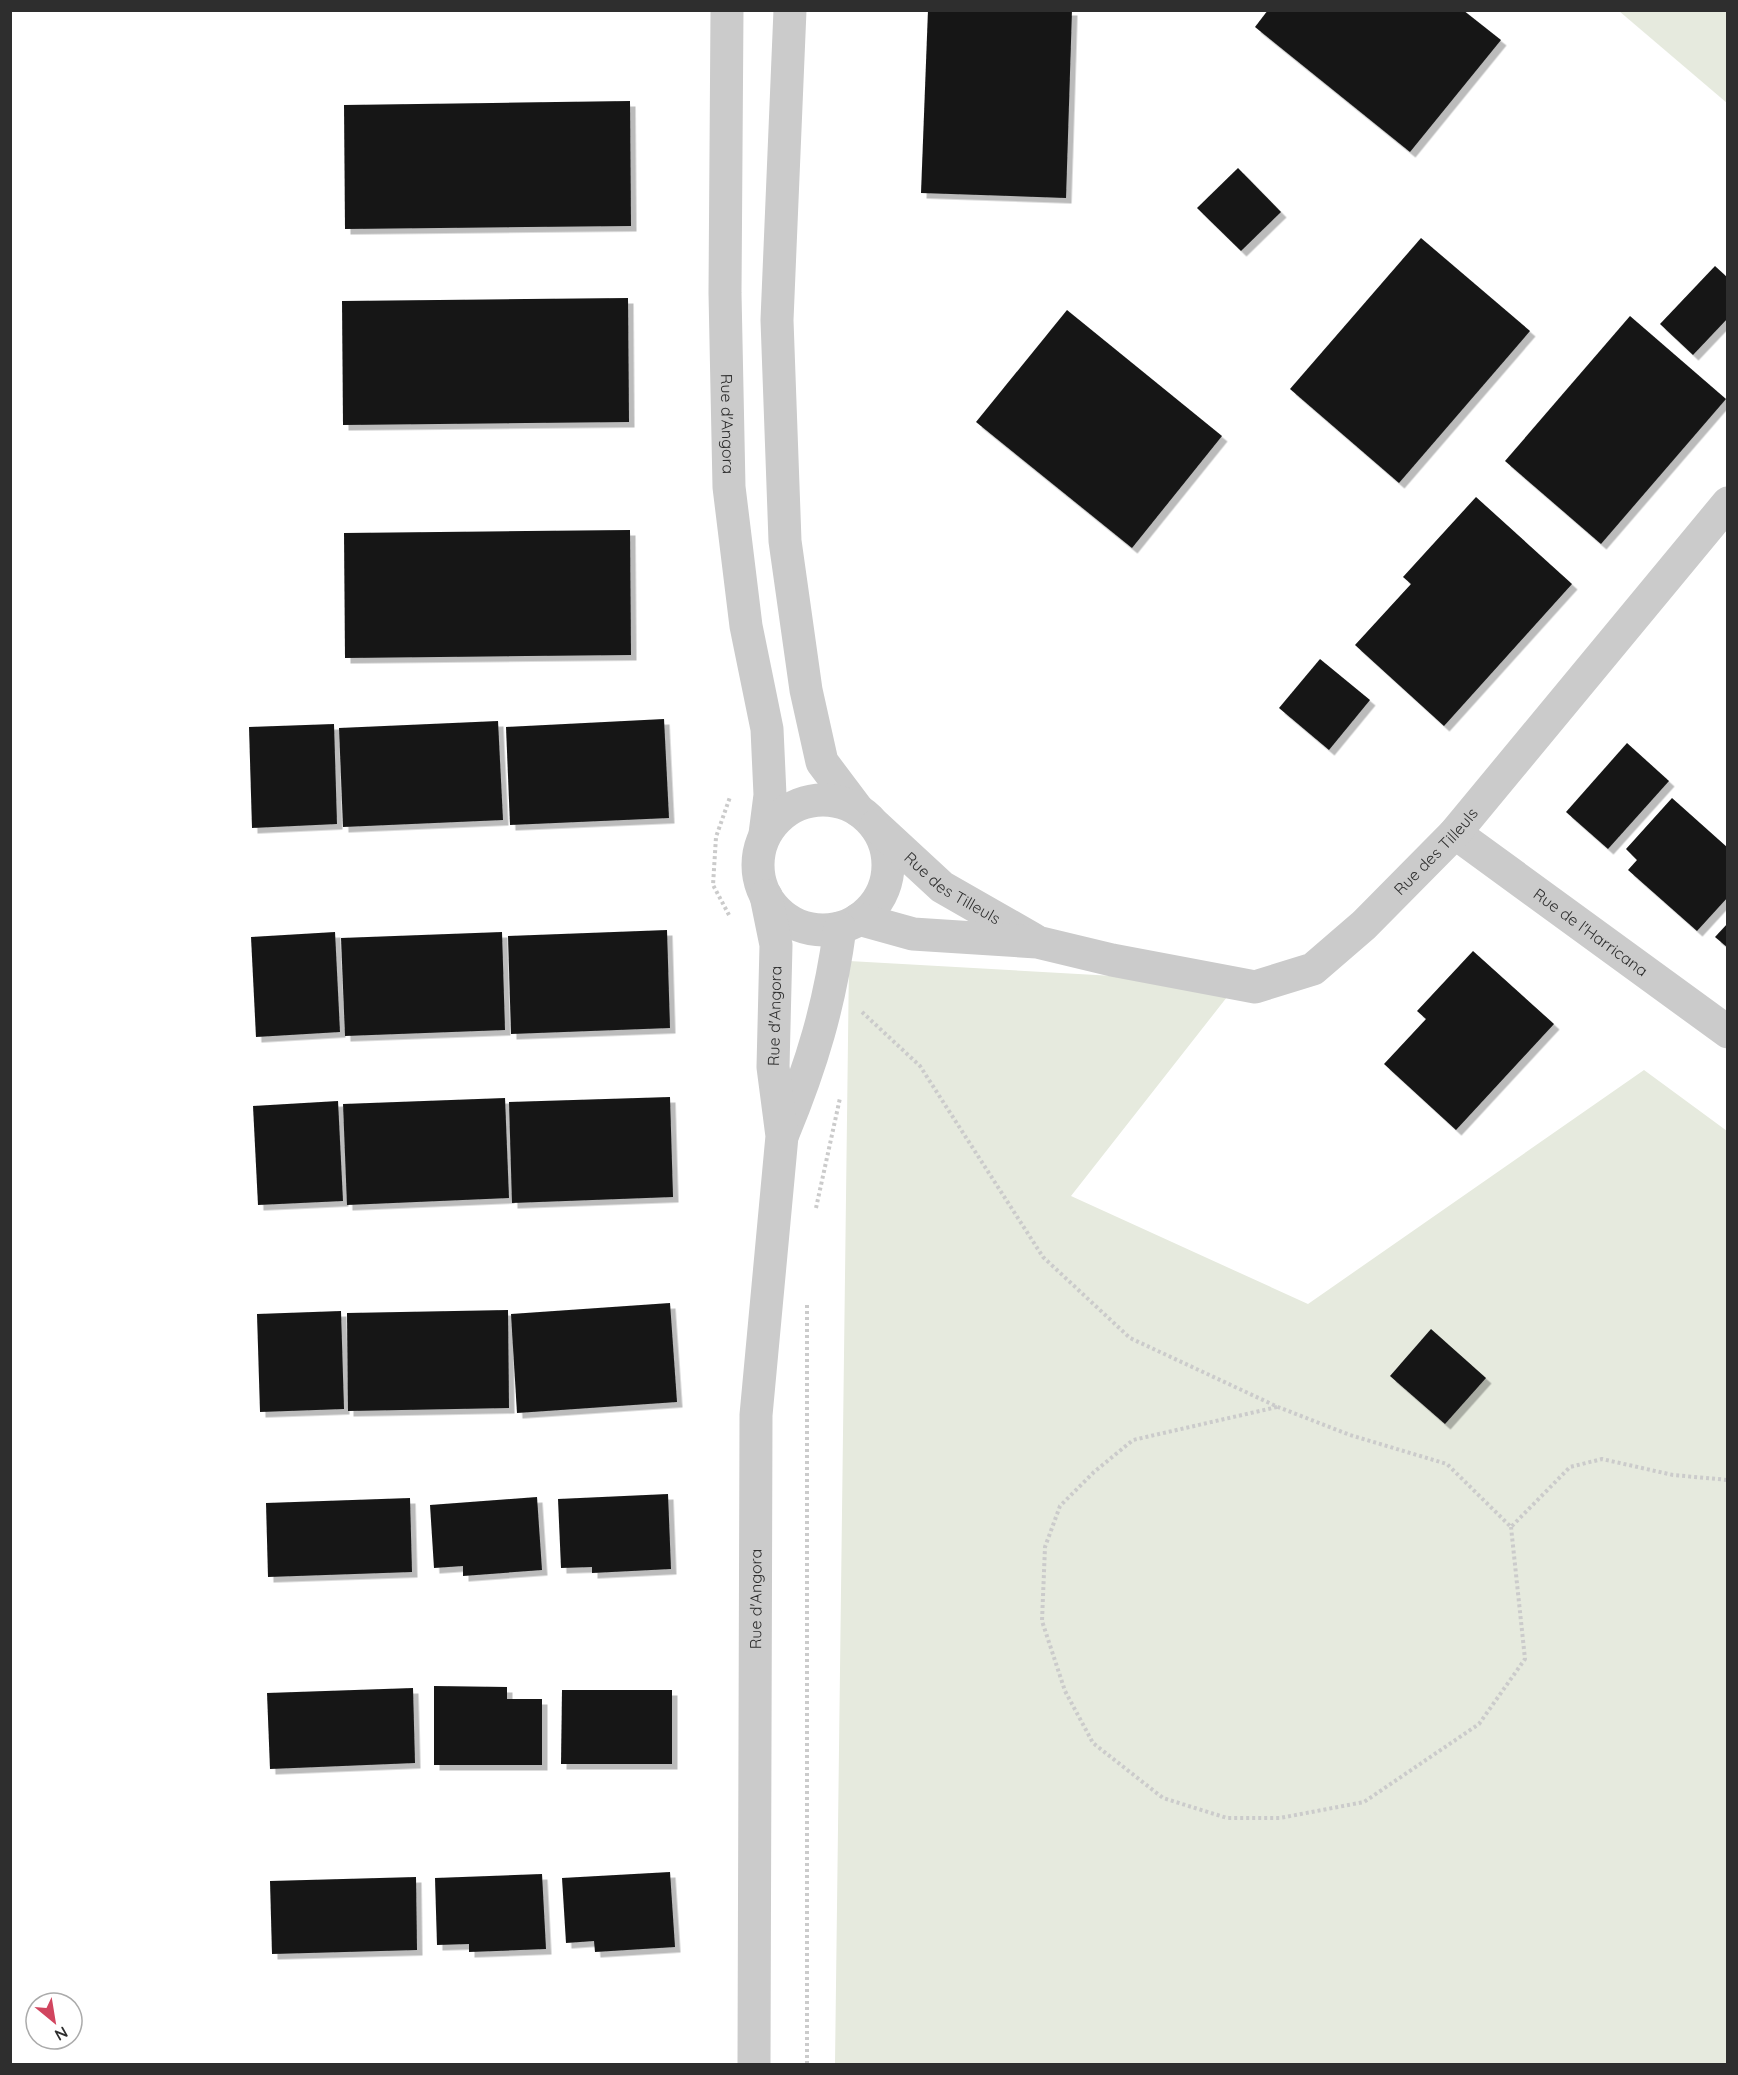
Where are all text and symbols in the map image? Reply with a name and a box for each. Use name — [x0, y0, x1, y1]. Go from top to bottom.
street label: Rue d'Angora — [717, 374, 739, 474]
street label: Rue des Tilleuls — [1389, 803, 1482, 899]
street label: Rue des Tilleuls — [900, 847, 1004, 928]
street label: Rue de l'Harricana — [1530, 884, 1652, 980]
street label: Rue d'Angora — [763, 965, 785, 1066]
street label: Rue d'Angora — [745, 1549, 766, 1649]
north arrow — [24, 1991, 84, 2051]
text: N — [51, 2022, 72, 2046]

